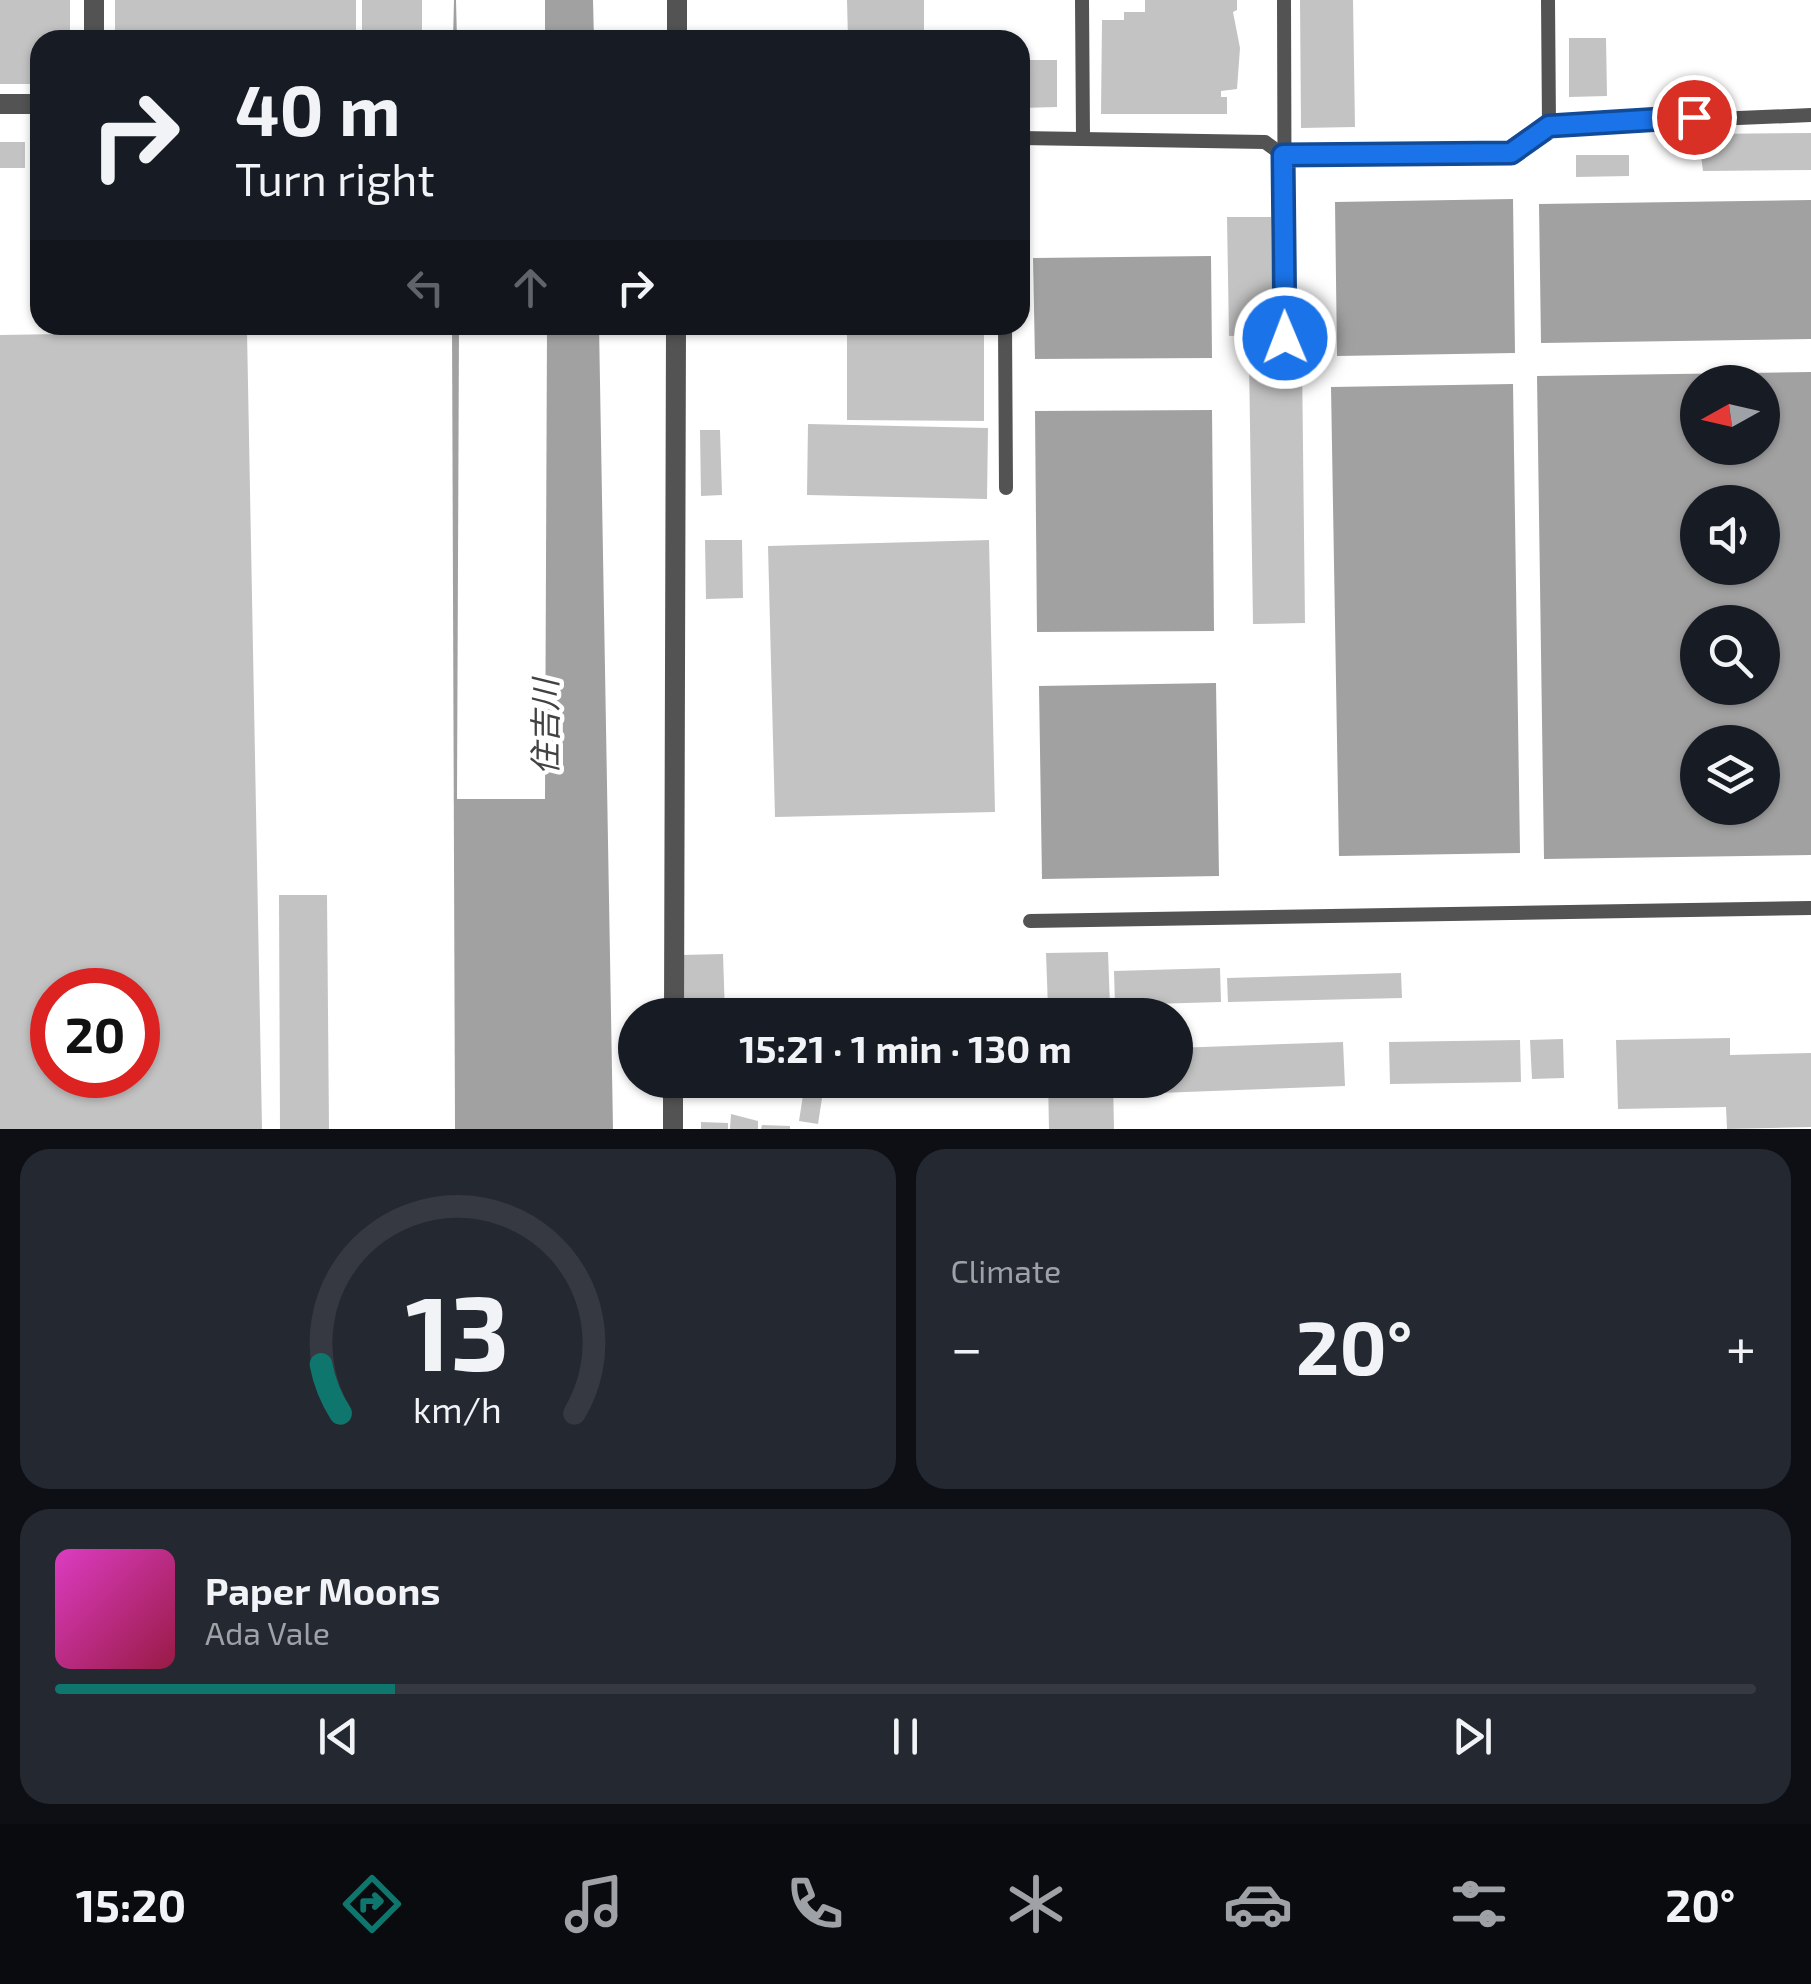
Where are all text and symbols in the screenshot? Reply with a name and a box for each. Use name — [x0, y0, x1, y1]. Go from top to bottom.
text: 40 m — [235, 66, 401, 150]
icon: right — [70, 70, 200, 200]
pin — [1652, 75, 1737, 160]
icon: arrive — [1667, 90, 1722, 145]
text: Turn right — [235, 151, 435, 205]
icon: left — [398, 260, 453, 315]
icon: ahead — [503, 260, 558, 315]
icon: right — [608, 260, 663, 315]
position arrow — [1233, 286, 1337, 390]
north arrow — [1680, 365, 1780, 465]
map controls — [1680, 365, 1780, 825]
button: sound — [1680, 485, 1780, 585]
button: search — [1680, 605, 1780, 705]
water label: 住吉川 — [525, 676, 563, 775]
button: layers — [1680, 725, 1780, 825]
speed limit sign: 20 — [30, 968, 160, 1098]
text: 15:21 · 1 min · 130 m — [739, 1025, 1072, 1071]
text: Climate — [951, 1251, 1061, 1289]
text: 13 — [406, 1267, 510, 1392]
text: 20° — [1296, 1300, 1413, 1390]
text: − — [951, 1313, 983, 1379]
text: + — [1726, 1313, 1756, 1379]
text: km/h — [413, 1387, 502, 1430]
text: Paper Moons — [205, 1567, 441, 1613]
text: Ada Vale — [205, 1613, 330, 1651]
icon: previous — [311, 1709, 366, 1764]
icon: pause — [878, 1709, 933, 1764]
icon: next — [1445, 1709, 1500, 1764]
icon: directions — [337, 1869, 407, 1939]
icon: music — [559, 1869, 629, 1939]
icon: phone — [780, 1869, 850, 1939]
icon: climate — [1001, 1869, 1071, 1939]
icon: car — [1223, 1869, 1293, 1939]
icon: filters — [1444, 1869, 1514, 1939]
text: 15:20 — [76, 1877, 186, 1931]
text: 20° — [1665, 1877, 1735, 1931]

